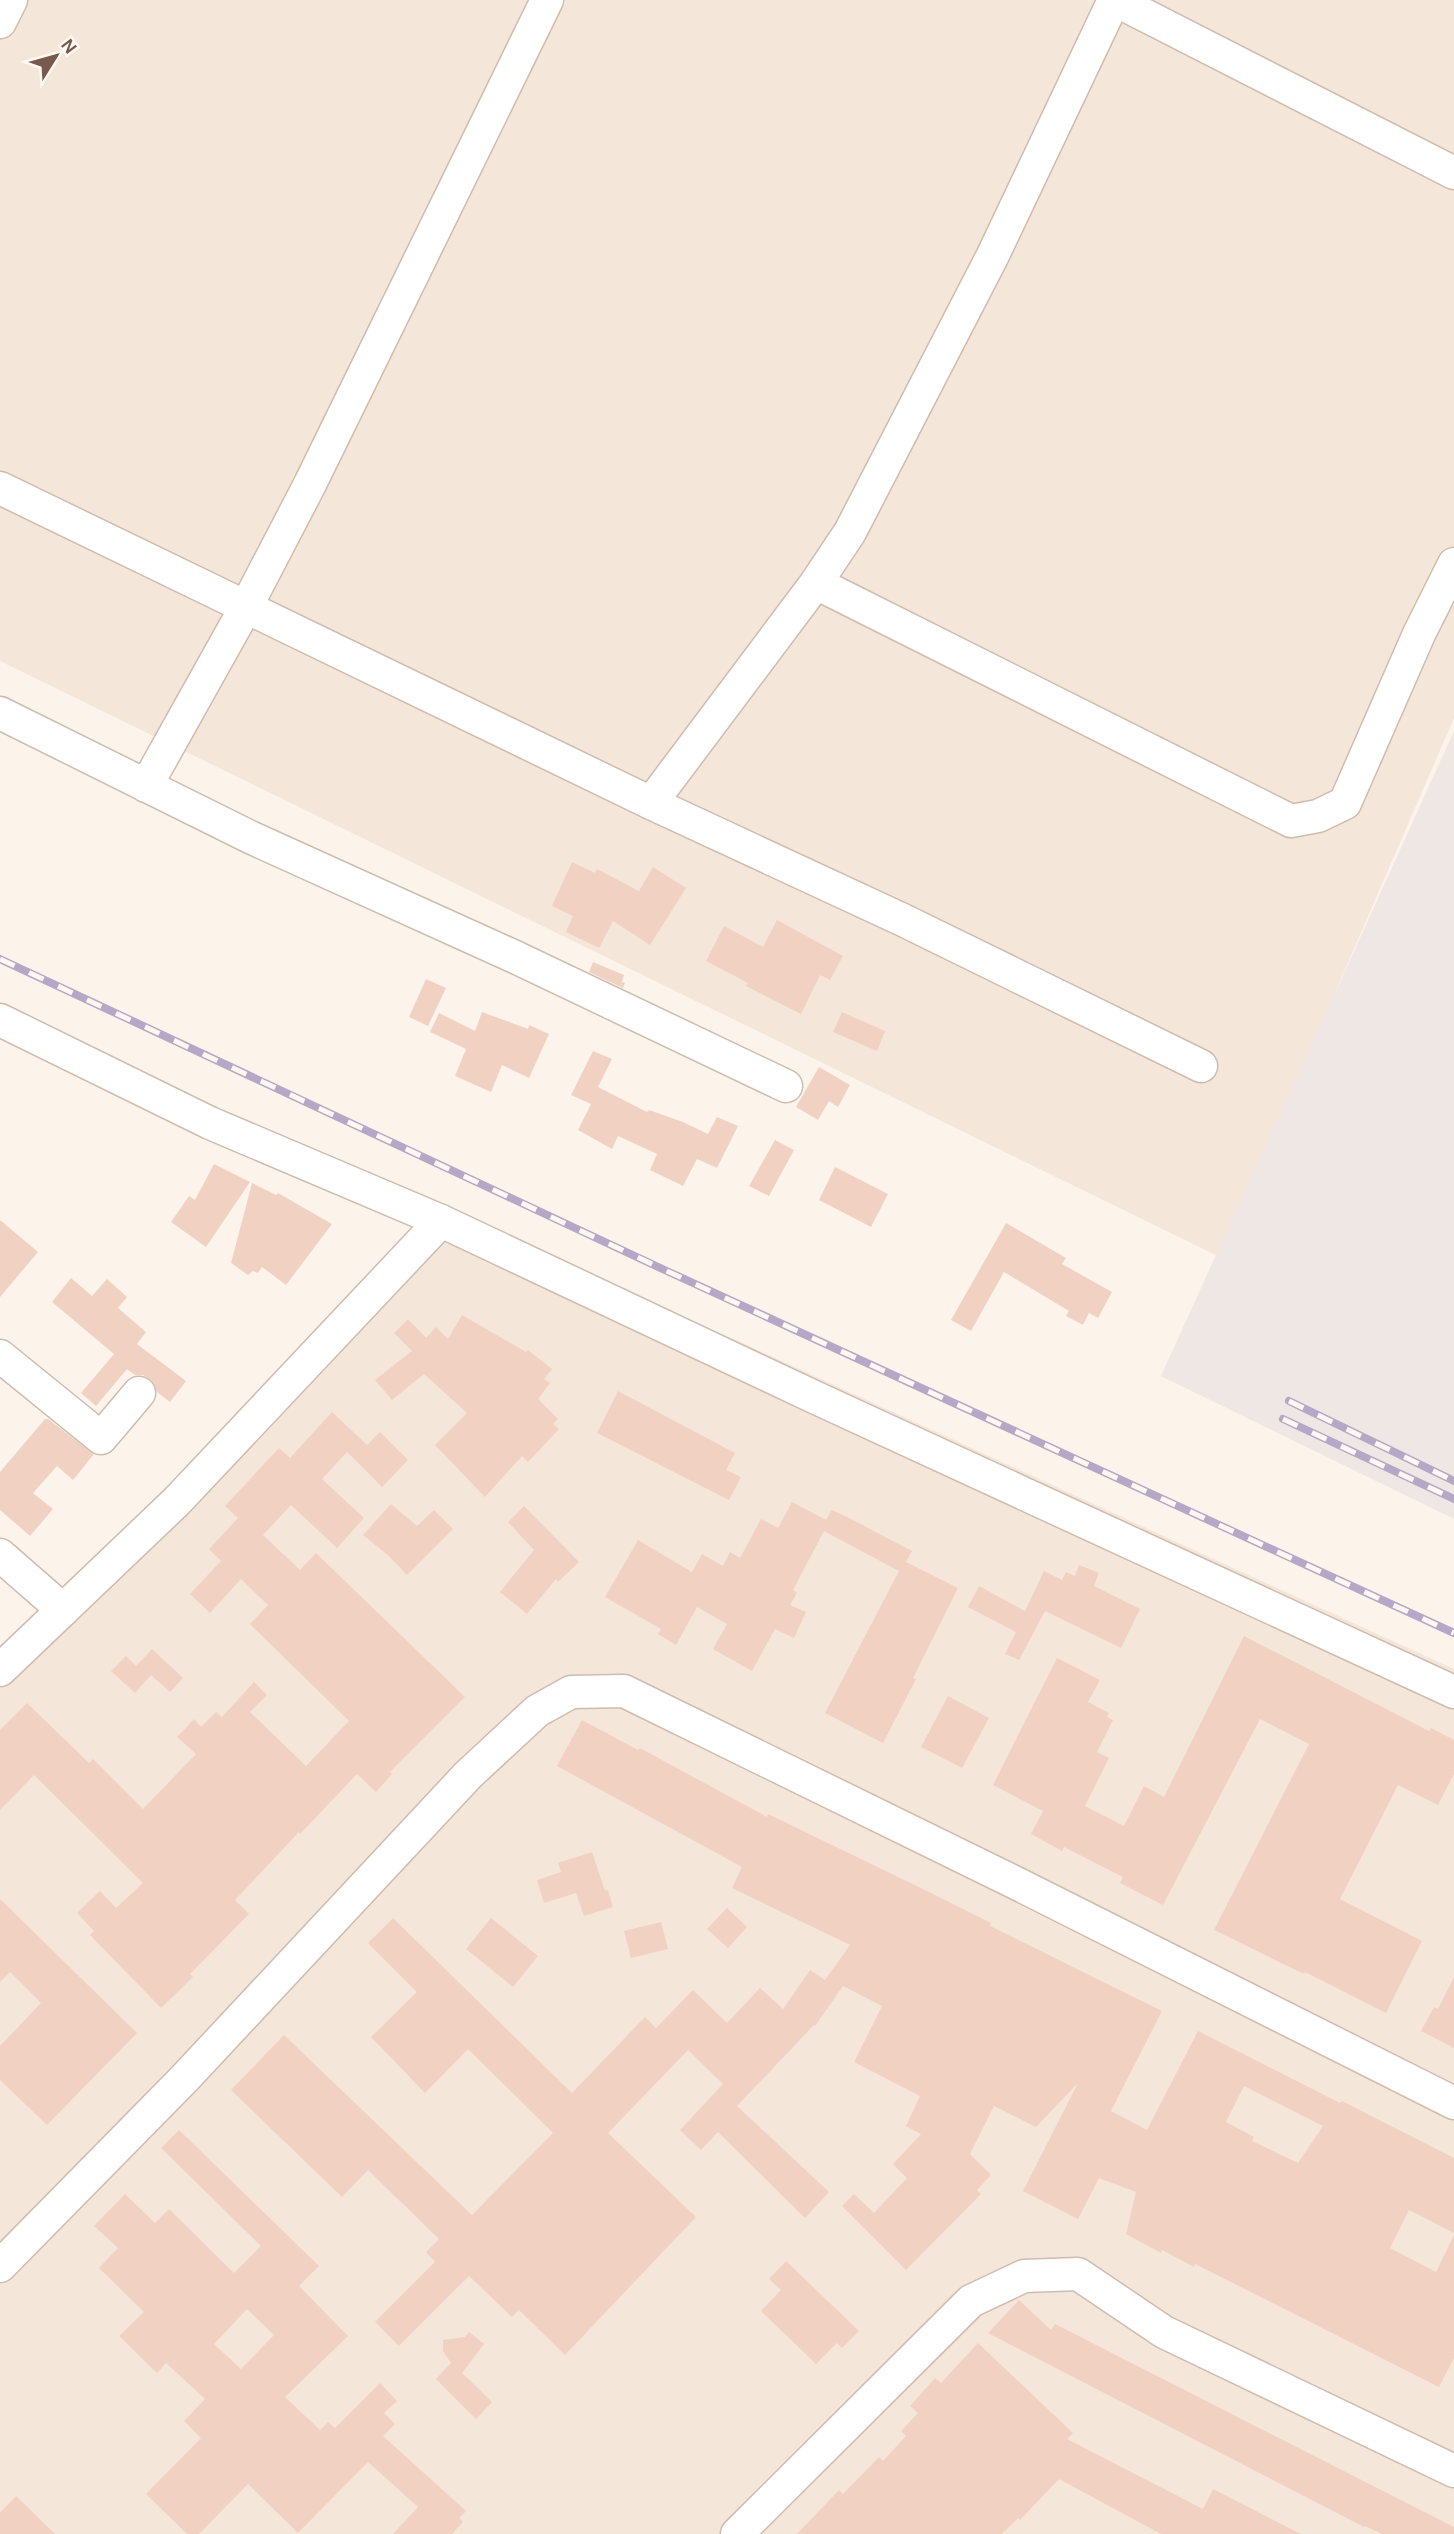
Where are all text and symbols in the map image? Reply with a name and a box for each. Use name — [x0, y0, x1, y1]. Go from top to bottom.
north arrow — [21, 21, 91, 91]
text: N — [56, 34, 82, 58]

